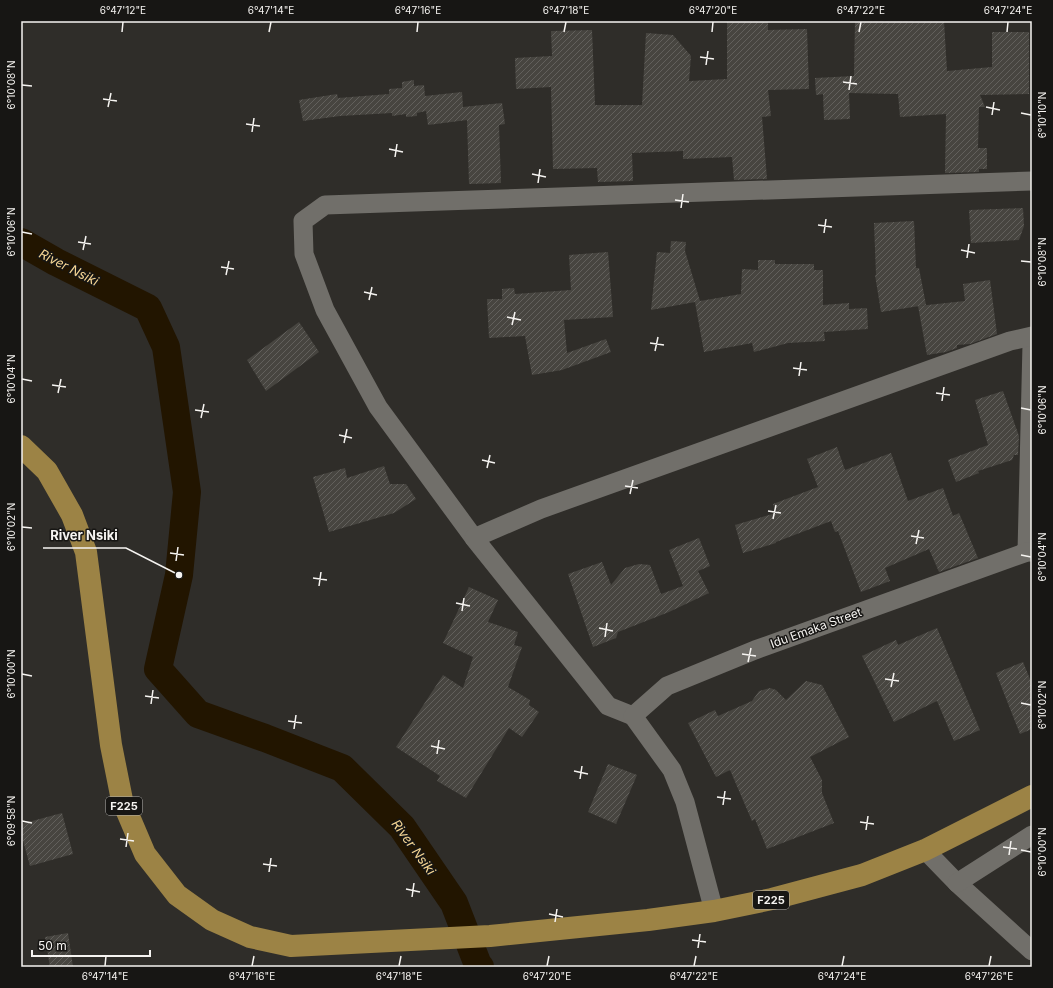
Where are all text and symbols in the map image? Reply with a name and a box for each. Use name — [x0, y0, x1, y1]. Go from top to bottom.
text: 6°47'12"E — [100, 4, 146, 16]
text: 6°47'14"E — [248, 4, 294, 16]
text: 6°47'16"E — [395, 4, 441, 16]
text: 6°47'18"E — [543, 4, 589, 16]
text: 6°47'20"E — [689, 4, 737, 16]
text: 6°47'22"E — [837, 4, 885, 16]
text: 6°47'24"E — [984, 4, 1032, 16]
text: 6°10'08"N — [5, 61, 17, 109]
text: 6°10'10"N — [1036, 92, 1048, 138]
text: 6°10'06"N — [5, 208, 17, 256]
text: 6°10'08"N — [1036, 238, 1048, 286]
water label: River Nsiki — [37, 245, 102, 289]
text: 6°10'04"N — [5, 354, 17, 404]
text: 6°10'06"N — [1036, 386, 1048, 434]
text: 6°10'02"N — [5, 503, 17, 551]
callout: River Nsiki — [43, 523, 126, 548]
text: River Nsiki — [50, 527, 118, 543]
text: 6°10'04"N — [1036, 532, 1048, 582]
street label: Idu Emaka Street — [768, 604, 864, 651]
text: 6°10'00"N — [5, 650, 17, 698]
text: 6°10'02"N — [1036, 681, 1048, 729]
text: 6°09'58"N — [5, 796, 17, 846]
road number: F225 — [106, 797, 142, 815]
water label: River Nsiki — [389, 816, 440, 879]
text: 6°10'00"N — [1036, 828, 1048, 876]
road number: F225 — [753, 891, 789, 909]
scale bar — [32, 932, 150, 958]
text: 50 m — [38, 938, 67, 953]
text: 6°47'14"E — [82, 970, 128, 982]
text: 6°47'16"E — [229, 970, 275, 982]
text: 6°47'18"E — [376, 970, 422, 982]
text: 6°47'20"E — [523, 970, 571, 982]
text: 6°47'22"E — [670, 970, 718, 982]
text: 6°47'24"E — [818, 970, 866, 982]
text: 6°47'26"E — [965, 970, 1013, 982]

